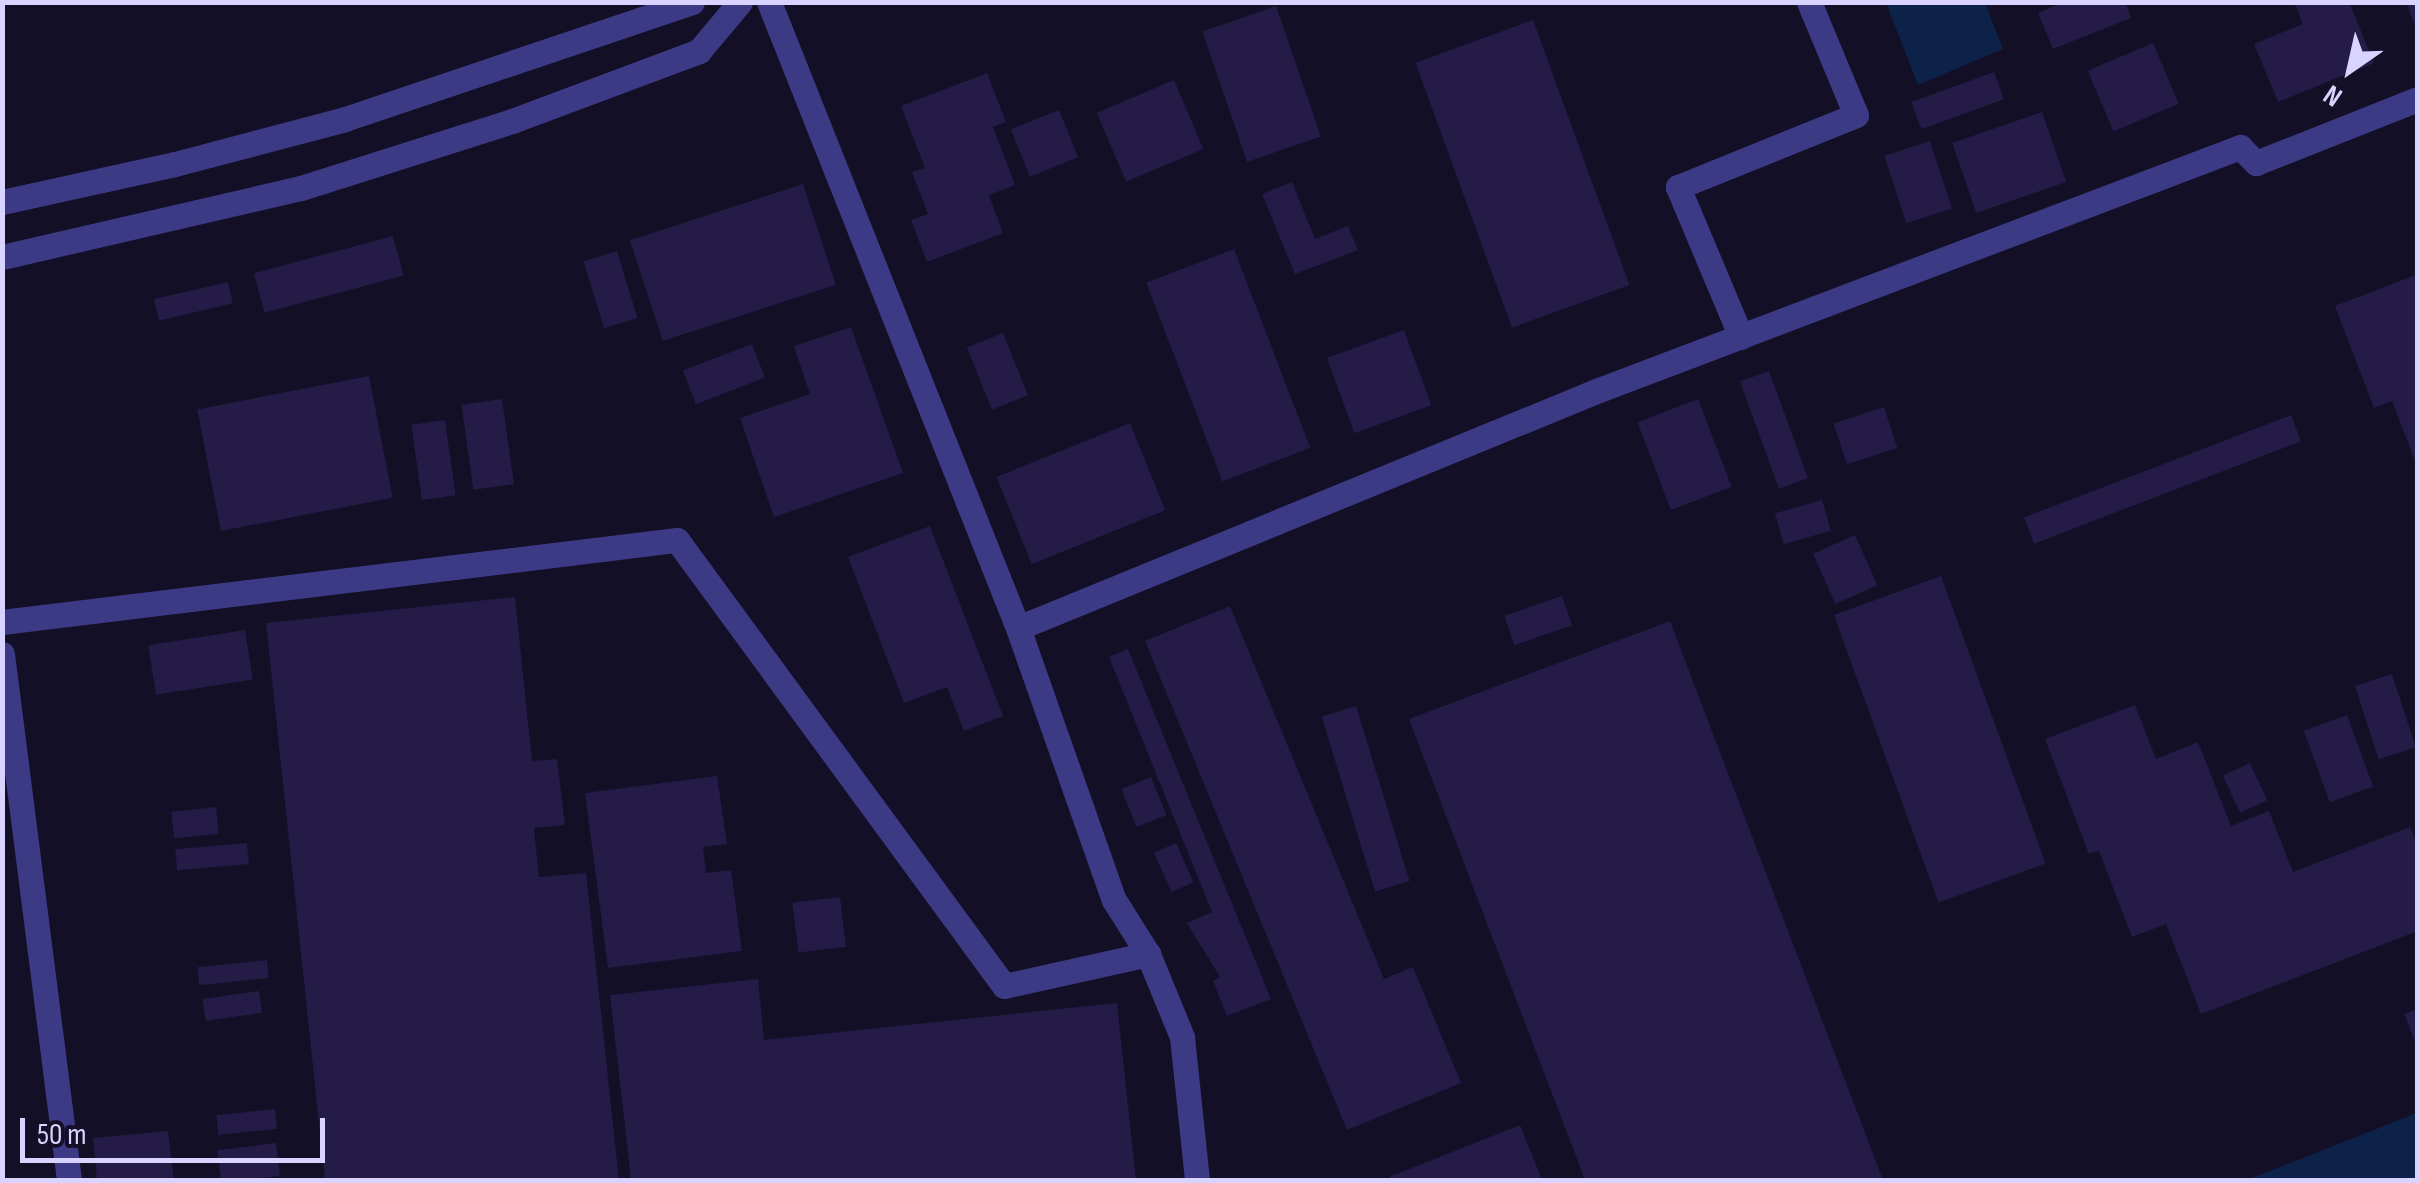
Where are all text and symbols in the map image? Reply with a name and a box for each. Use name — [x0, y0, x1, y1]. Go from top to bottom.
north arrow — [2300, 20, 2400, 120]
text: N — [2318, 77, 2348, 113]
scale bar — [25, 1098, 330, 1160]
text: 50 m — [37, 1117, 86, 1153]

